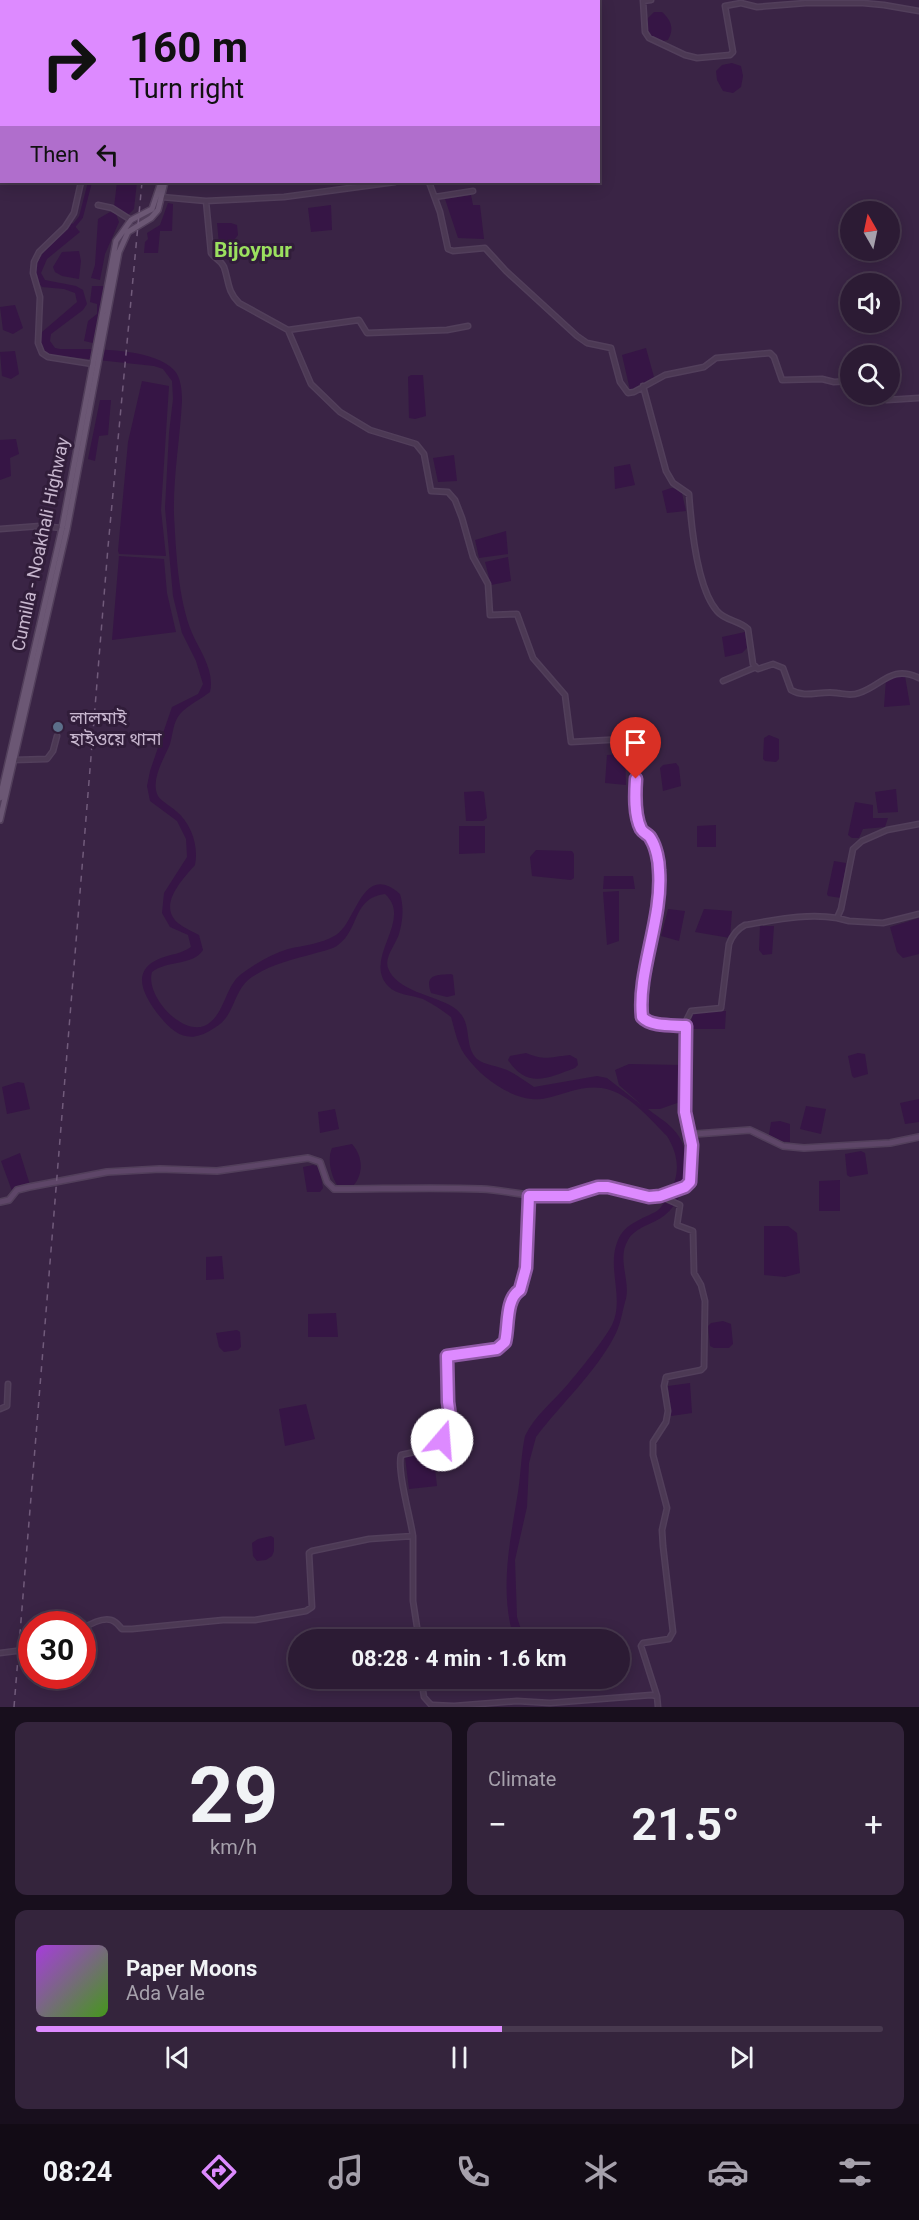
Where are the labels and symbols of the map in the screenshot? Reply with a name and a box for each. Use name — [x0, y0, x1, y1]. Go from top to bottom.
north arrow — [840, 201, 900, 261]
district label: Bijoypur — [214, 238, 292, 262]
street label: Cumilla - Noakhali Highway — [7, 435, 73, 653]
place label: লালমাই হাইওয়ে থানা — [69, 707, 162, 749]
pin — [610, 717, 661, 779]
marker: লালমাই হাইওয়ে থানা — [51, 720, 65, 734]
position arrow — [410, 1408, 474, 1472]
speed limit sign: 30 — [18, 1611, 96, 1689]

